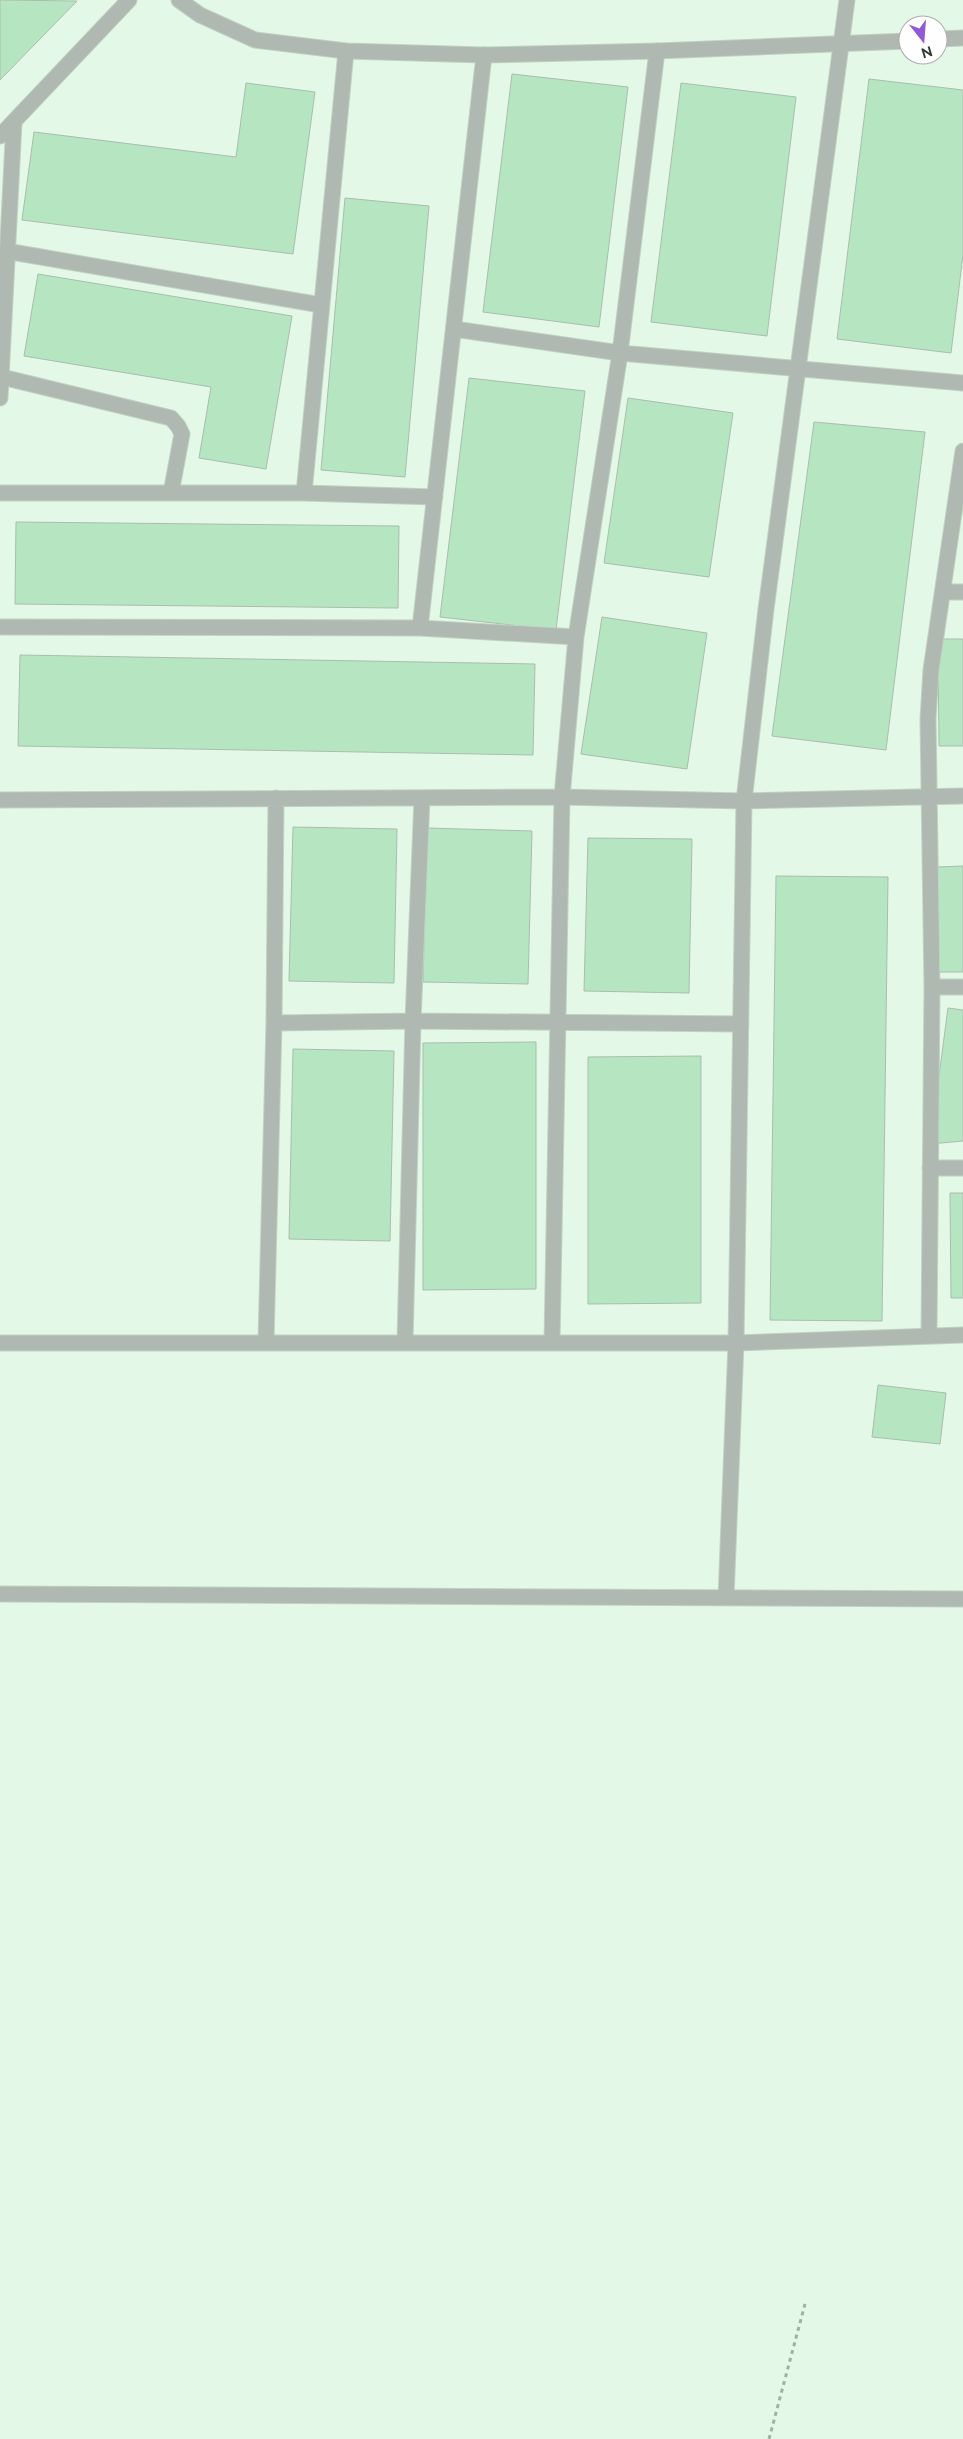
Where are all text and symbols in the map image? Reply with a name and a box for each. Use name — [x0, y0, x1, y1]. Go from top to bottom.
north arrow — [898, 15, 948, 65]
text: N — [919, 43, 934, 62]

